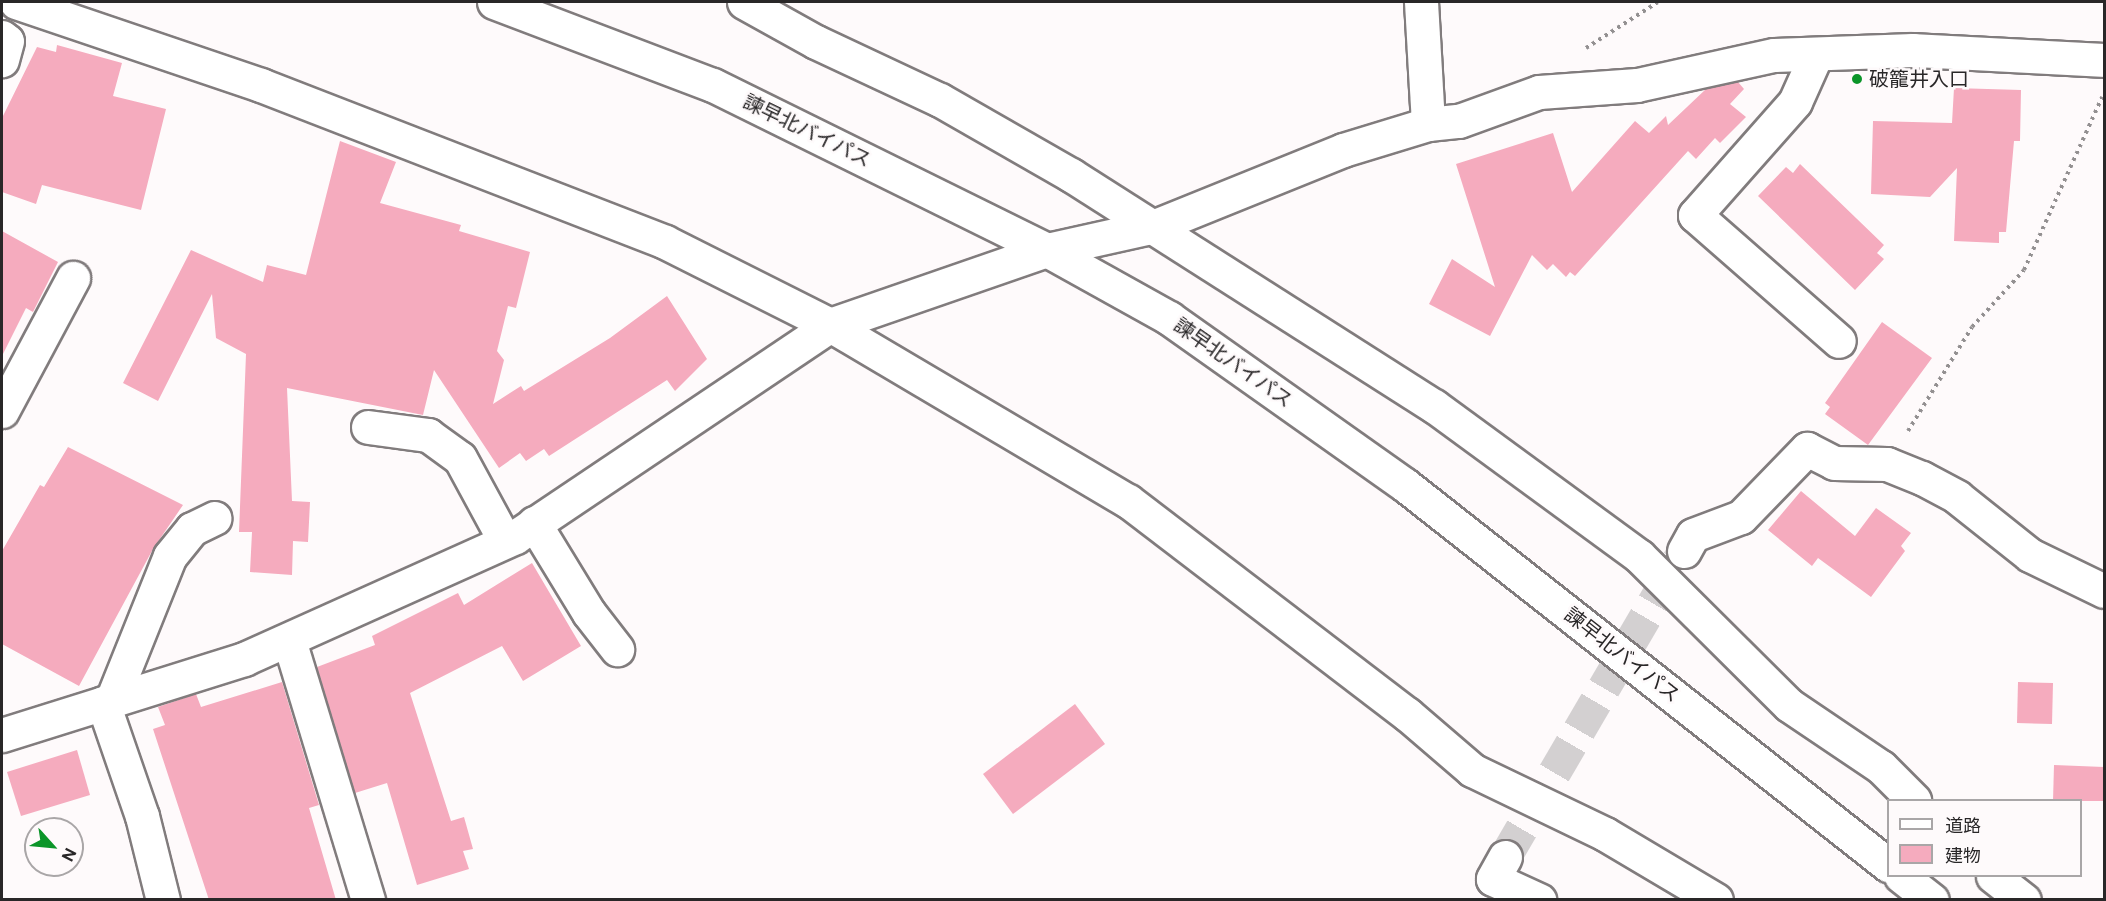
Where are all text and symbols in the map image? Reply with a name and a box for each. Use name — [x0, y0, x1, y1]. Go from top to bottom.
place label: 破籠井入口 — [1869, 67, 1969, 91]
marker: 破籠井入口 — [1850, 72, 1864, 86]
street label: 諫早北バイパス — [739, 90, 875, 172]
street label: 諫早北バイパス — [1169, 313, 1297, 413]
street label: 諫早北バイパス — [1559, 602, 1685, 708]
legend — [1887, 799, 2082, 877]
text: 道路 — [1945, 815, 1981, 836]
north arrow — [24, 817, 84, 877]
text: N — [57, 845, 80, 864]
text: 建物 — [1945, 845, 1981, 866]

